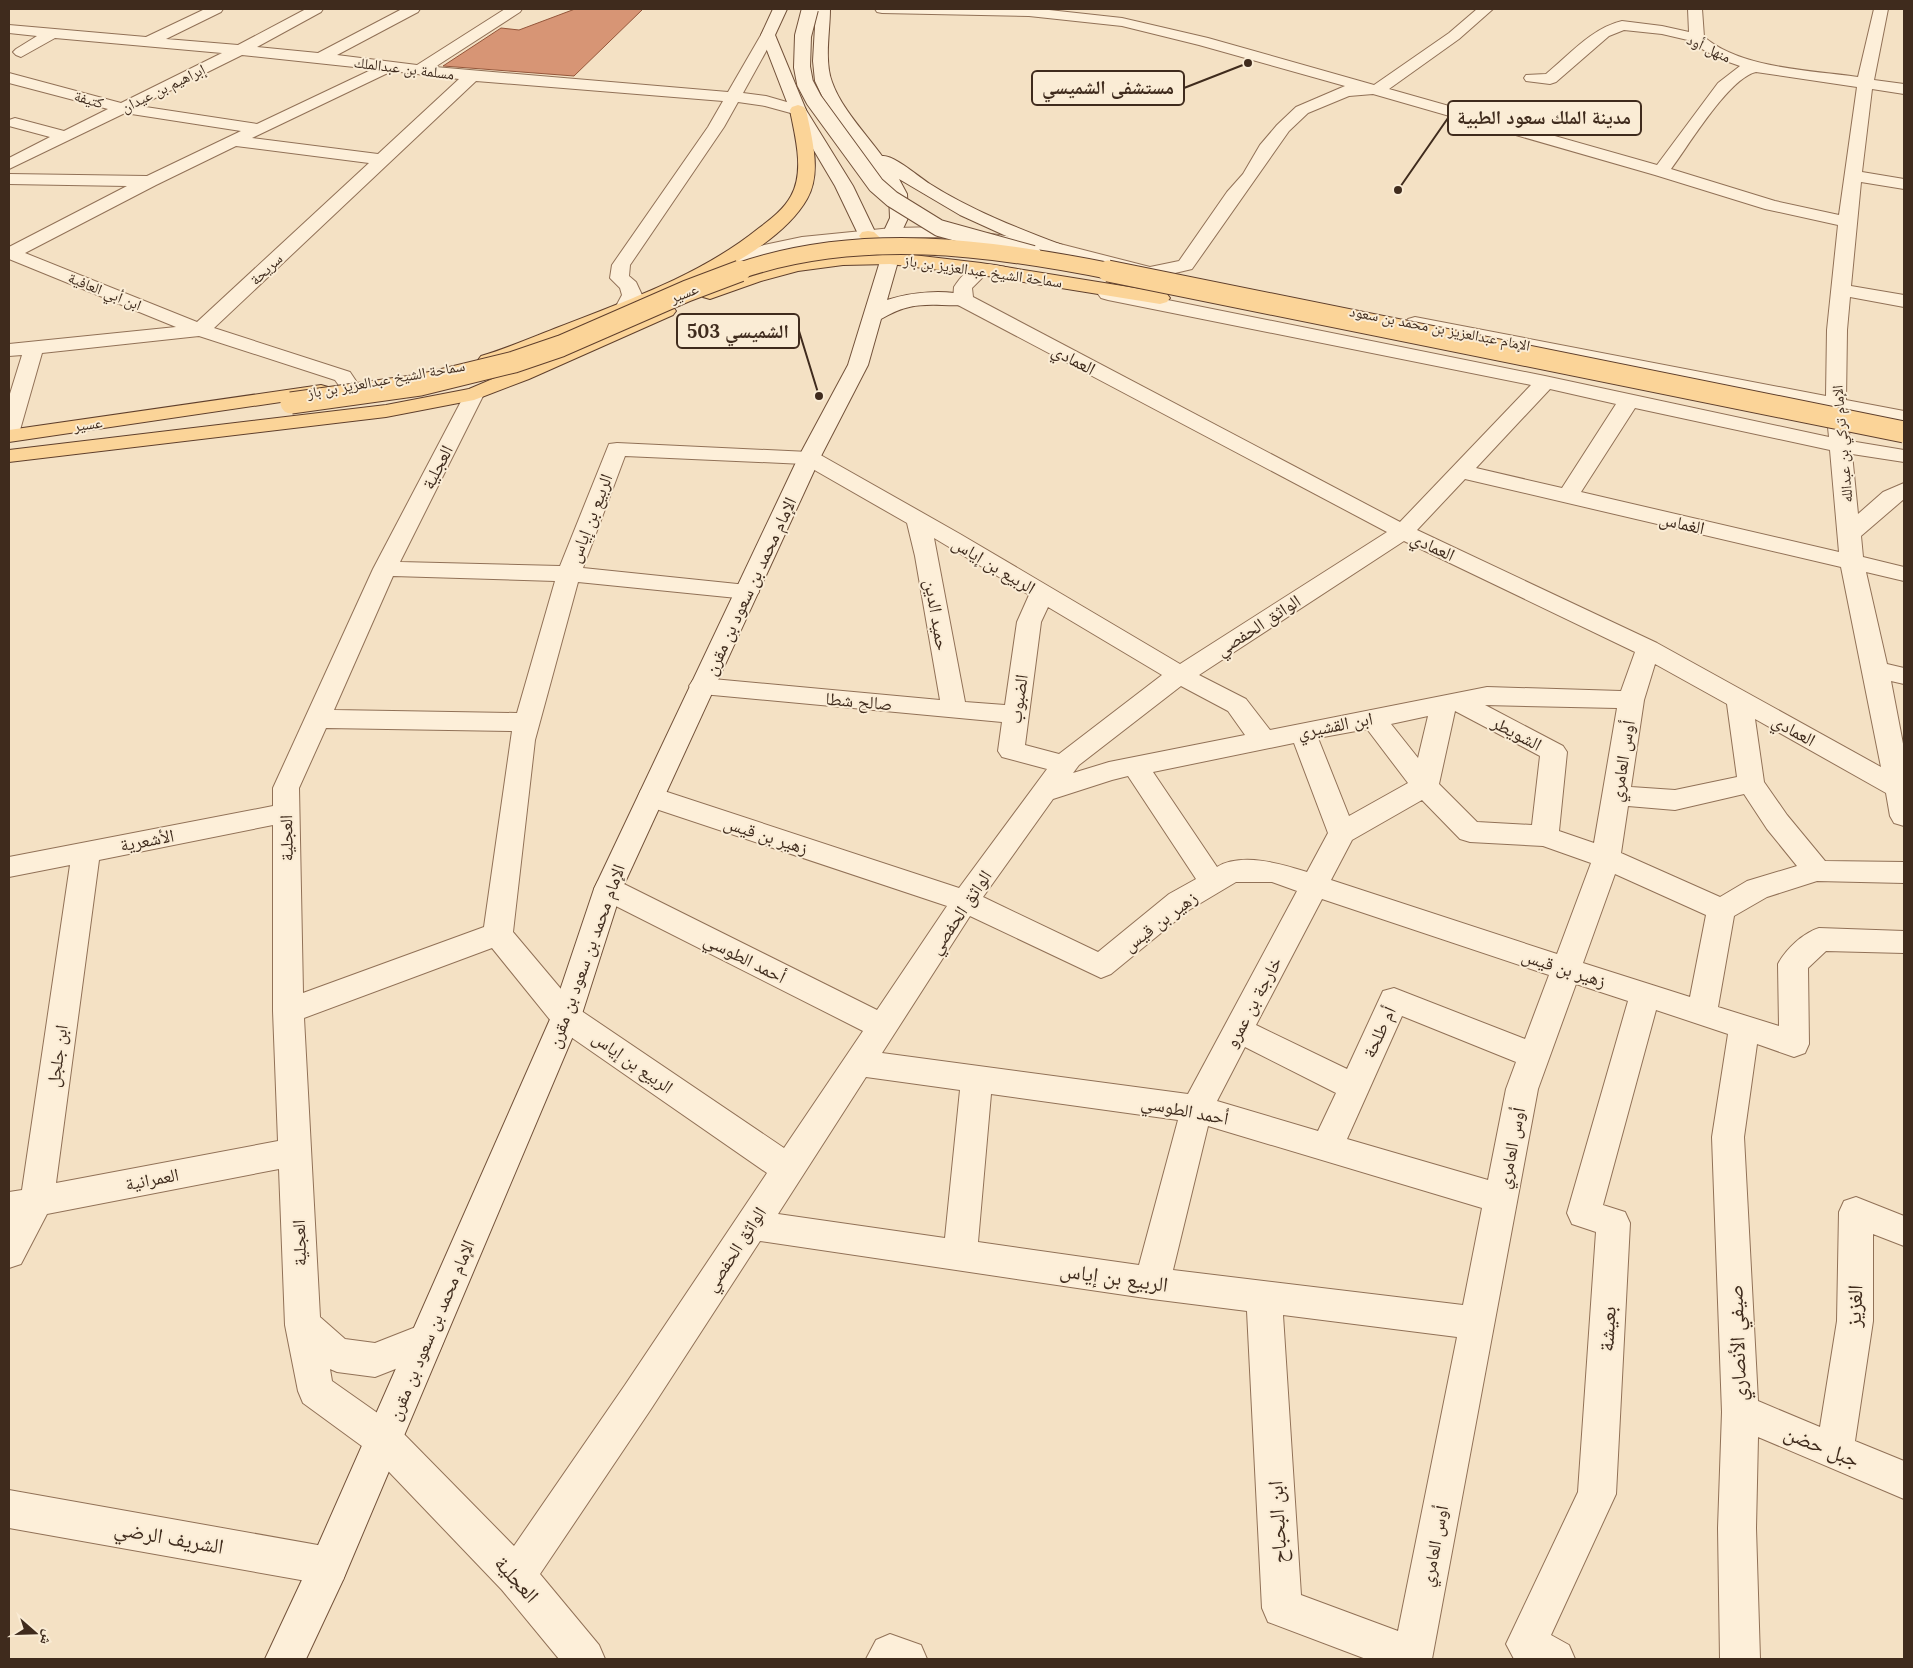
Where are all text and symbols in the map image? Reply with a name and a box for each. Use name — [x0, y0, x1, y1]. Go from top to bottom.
street label: منهل أود — [1683, 30, 1734, 67]
street label: مسلمة بن عبدالملك — [353, 52, 455, 85]
street label: إبراهيم بن عيدان — [118, 59, 209, 117]
callout: مستشفى الشميسي — [1032, 71, 1184, 105]
text: مستشفى الشميسي — [1042, 75, 1174, 103]
street label: كتيفة — [72, 86, 106, 112]
callout: مدينة الملك سعود الطبية — [1448, 101, 1641, 135]
text: مدينة الملك سعود الطبية — [1457, 105, 1631, 129]
street label: سريحة — [246, 249, 286, 289]
street label: سماحة الشيخ عبدالعزيز بن باز — [901, 250, 1064, 293]
street label: ابن أبي العافية — [64, 268, 145, 317]
street label: عسير — [666, 279, 701, 308]
street label: الإمام عبدالعزيز بن محمد بن سعود — [1348, 301, 1532, 356]
callout: الشميسي 503 — [677, 314, 799, 348]
text: الشميسي 503 — [687, 319, 789, 347]
street label: العمادي — [1047, 338, 1100, 383]
street label: سماحة الشيخ عبدالعزيز بن باز — [305, 356, 467, 403]
street label: الإمام تركي بن عبدالله — [1827, 384, 1859, 504]
street label: عسير — [71, 413, 104, 436]
street label: العجلية — [416, 441, 458, 493]
street label: الربيع بن إياس — [562, 470, 618, 566]
street label: الإمام محمد بن سعود بن مقرن — [699, 493, 802, 679]
street label: الغماس — [1657, 507, 1707, 539]
street label: العمادي — [1406, 526, 1459, 569]
street label: الربيع بن إياس — [947, 531, 1040, 600]
street label: حميد الدين — [919, 578, 955, 652]
street label: الواثق الحفصي — [1211, 589, 1307, 664]
street label: الضبوب — [1003, 673, 1033, 725]
street label: صالح شطا — [825, 687, 893, 716]
street label: ابن القشيري — [1295, 706, 1375, 747]
street label: العمادي — [1767, 709, 1820, 754]
street label: الشويطر — [1487, 710, 1546, 756]
street label: أوس العامري — [1604, 719, 1643, 804]
street label: زهير بن قيس — [721, 811, 811, 859]
street label: العجلية — [274, 815, 298, 861]
street label: الأشعرية — [118, 824, 176, 856]
street label: الإمام محمد بن سعود بن مقرن — [542, 861, 631, 1051]
street label: الواثق الحفصي — [923, 865, 1000, 961]
street label: زهير بن قيس — [1118, 886, 1202, 956]
street label: أحمد الطوسي — [699, 928, 790, 992]
street label: زهير بن قيس — [1519, 944, 1609, 992]
street label: خارجة بن عمرو — [1219, 953, 1287, 1051]
street label: أم طلحة — [1357, 1003, 1402, 1062]
street label: ابن جلجل — [41, 1023, 73, 1089]
street label: الربيع بن إياس — [587, 1026, 678, 1099]
street label: أحمد الطوسي — [1139, 1090, 1231, 1133]
street label: أوس العامري — [1492, 1105, 1534, 1191]
street label: العمرانية — [123, 1163, 181, 1195]
street label: الواثق الحفصي — [699, 1202, 774, 1298]
street label: العجلية — [287, 1219, 311, 1267]
street label: الإمام محمد بن سعود بن مقرن — [382, 1236, 480, 1424]
street label: الربيع بن إياس — [1058, 1256, 1170, 1299]
street label: صيفي الأنصاري — [1721, 1284, 1756, 1402]
street label: الغزيز — [1839, 1284, 1869, 1329]
street label: بعيشة — [1592, 1306, 1622, 1352]
street label: جبل حضن — [1780, 1419, 1864, 1473]
street label: ابن البحباح — [1261, 1480, 1293, 1564]
street label: أوس العامري — [1415, 1503, 1457, 1589]
street label: الشريف الرضي — [112, 1514, 226, 1563]
street label: العجلية — [489, 1550, 545, 1608]
north arrow — [10, 1608, 60, 1658]
text: ش — [36, 1627, 58, 1648]

